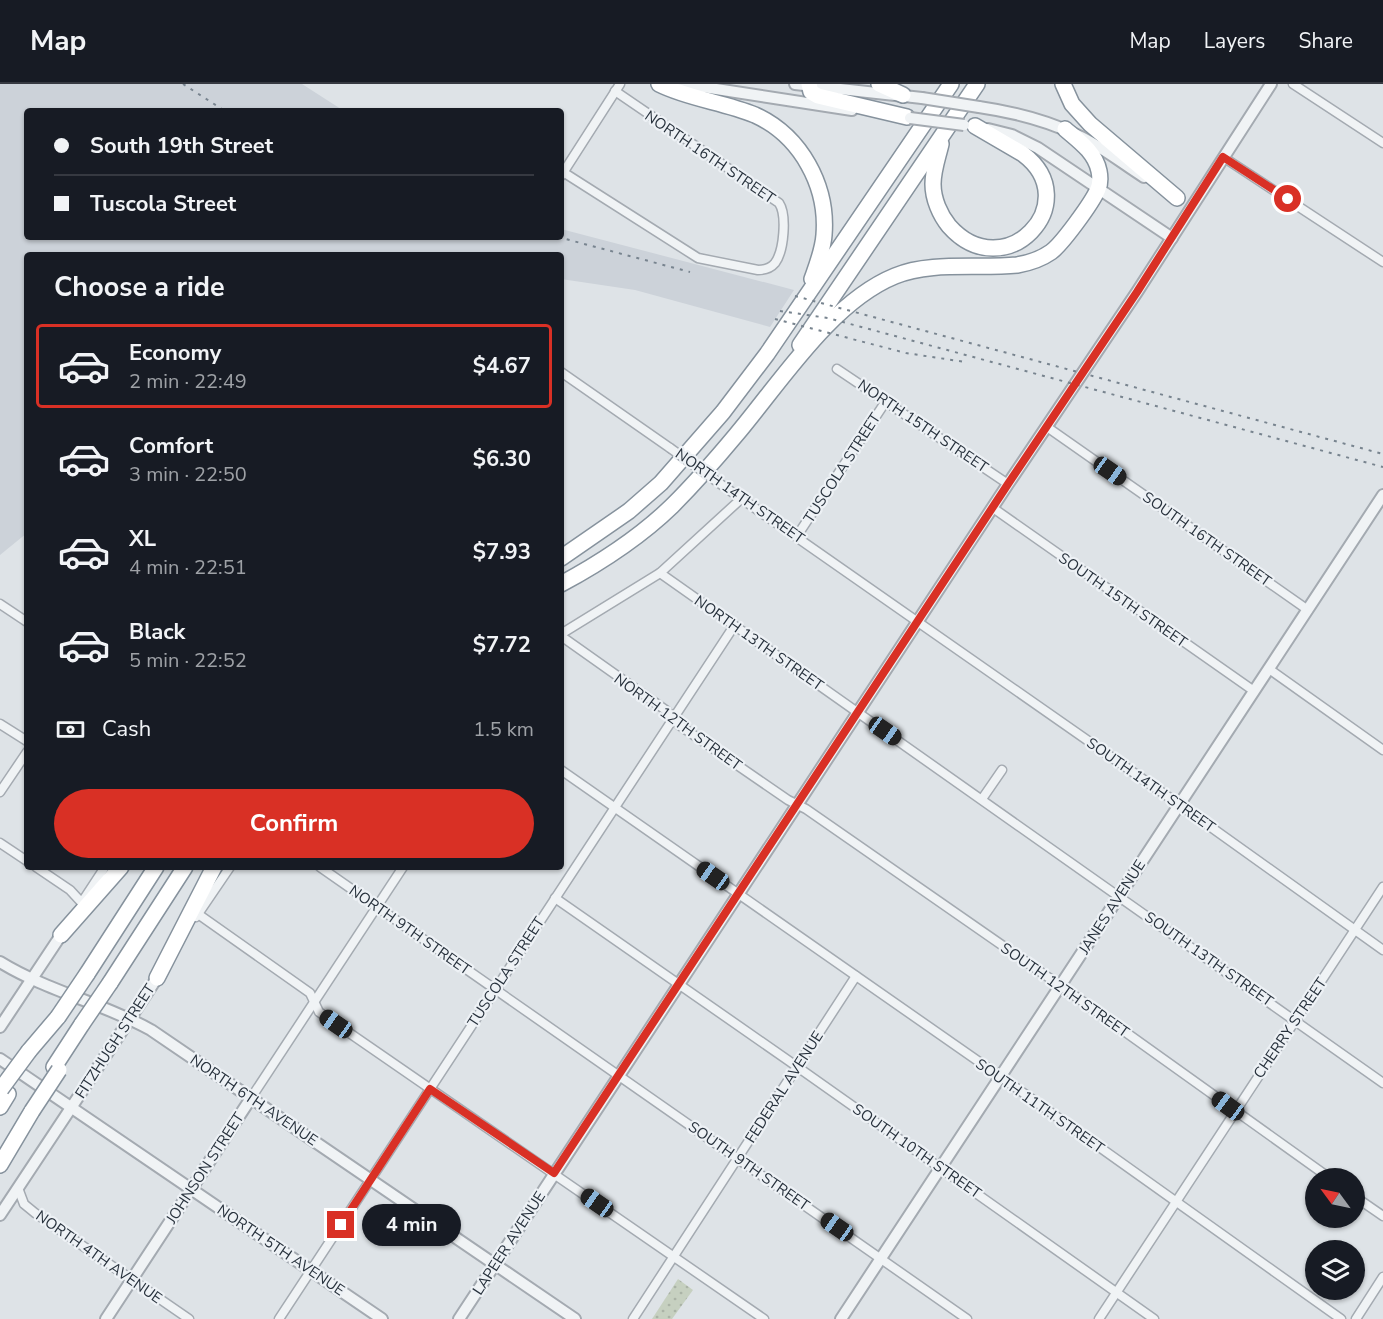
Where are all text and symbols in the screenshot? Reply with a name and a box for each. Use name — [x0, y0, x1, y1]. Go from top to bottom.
text: Map — [30, 22, 86, 60]
text: Map — [1129, 27, 1171, 55]
text: Layers — [1204, 27, 1265, 55]
text: Share — [1298, 27, 1353, 55]
street label: NORTH 16TH STREET — [641, 106, 779, 208]
text: South 19th Street — [90, 131, 273, 161]
route start — [1274, 185, 1301, 212]
text: Tuscola Street — [90, 189, 236, 219]
text: Choose a ride — [54, 269, 225, 306]
text: Economy — [129, 338, 221, 368]
icon: car — [57, 339, 111, 393]
text: $4.67 — [473, 351, 531, 381]
text: 2 min · 22:49 — [129, 368, 247, 395]
street label: NORTH 15TH STREET — [854, 375, 992, 477]
street label: TUSCOLA STREET — [799, 409, 885, 527]
text: Comfort — [129, 431, 213, 461]
icon: car — [57, 432, 111, 486]
text: $6.30 — [473, 444, 531, 474]
street label: NORTH 14TH STREET — [671, 444, 809, 548]
car — [1090, 453, 1130, 489]
text: 3 min · 22:50 — [129, 461, 247, 488]
street label: SOUTH 16TH STREET — [1139, 487, 1275, 591]
text: XL — [129, 524, 156, 554]
icon: car — [57, 525, 111, 579]
text: $7.93 — [473, 537, 531, 567]
street label: SOUTH 15TH STREET — [1055, 548, 1191, 652]
text: 4 min · 22:51 — [129, 554, 247, 581]
street label: NORTH 13TH STREET — [690, 591, 828, 695]
text: Black — [129, 617, 185, 647]
icon: car — [57, 618, 111, 672]
text: $7.72 — [473, 630, 531, 660]
text: 5 min · 22:52 — [129, 647, 247, 674]
street label: NORTH 12TH STREET — [610, 669, 746, 775]
icon: cash — [54, 713, 87, 746]
car — [865, 713, 905, 749]
text: Cash — [102, 714, 151, 744]
text: 1.5 km — [473, 716, 534, 743]
street label: SOUTH 14TH STREET — [1083, 733, 1219, 837]
button: Confirm — [54, 789, 534, 858]
street label: JANES AVENUE — [1074, 856, 1150, 959]
car — [693, 858, 733, 894]
street label: NORTH 9TH STREET — [345, 880, 475, 980]
street label: SOUTH 13TH STREET — [1141, 907, 1277, 1011]
street label: TUSCOLA STREET — [463, 913, 549, 1031]
street label: SOUTH 12TH STREET — [997, 938, 1133, 1042]
street label: CHERRY STREET — [1249, 974, 1331, 1082]
street label: FITZHUGH STREET — [70, 980, 160, 1102]
car — [316, 1006, 356, 1042]
street label: FEDERAL AVENUE — [740, 1027, 828, 1147]
street label: NORTH 6TH AVENUE — [186, 1050, 322, 1150]
street label: SOUTH 11TH STREET — [972, 1054, 1108, 1158]
car — [1208, 1088, 1248, 1124]
street label: SOUTH 10TH STREET — [849, 1099, 985, 1203]
street label: JOHNSON STREET — [161, 1108, 249, 1228]
street label: SOUTH 9TH STREET — [684, 1117, 814, 1215]
north arrow — [1305, 1168, 1365, 1228]
map controls — [1305, 1168, 1365, 1300]
car — [577, 1185, 617, 1221]
street label: LAPEER AVENUE — [468, 1187, 550, 1299]
street label: NORTH 5TH AVENUE — [213, 1200, 349, 1300]
callout: 4 min — [362, 1204, 461, 1246]
street label: NORTH 4TH AVENUE — [32, 1206, 166, 1308]
car — [817, 1209, 857, 1245]
route end — [327, 1211, 354, 1238]
text: 4 min — [386, 1211, 437, 1238]
button: layers — [1305, 1240, 1365, 1300]

